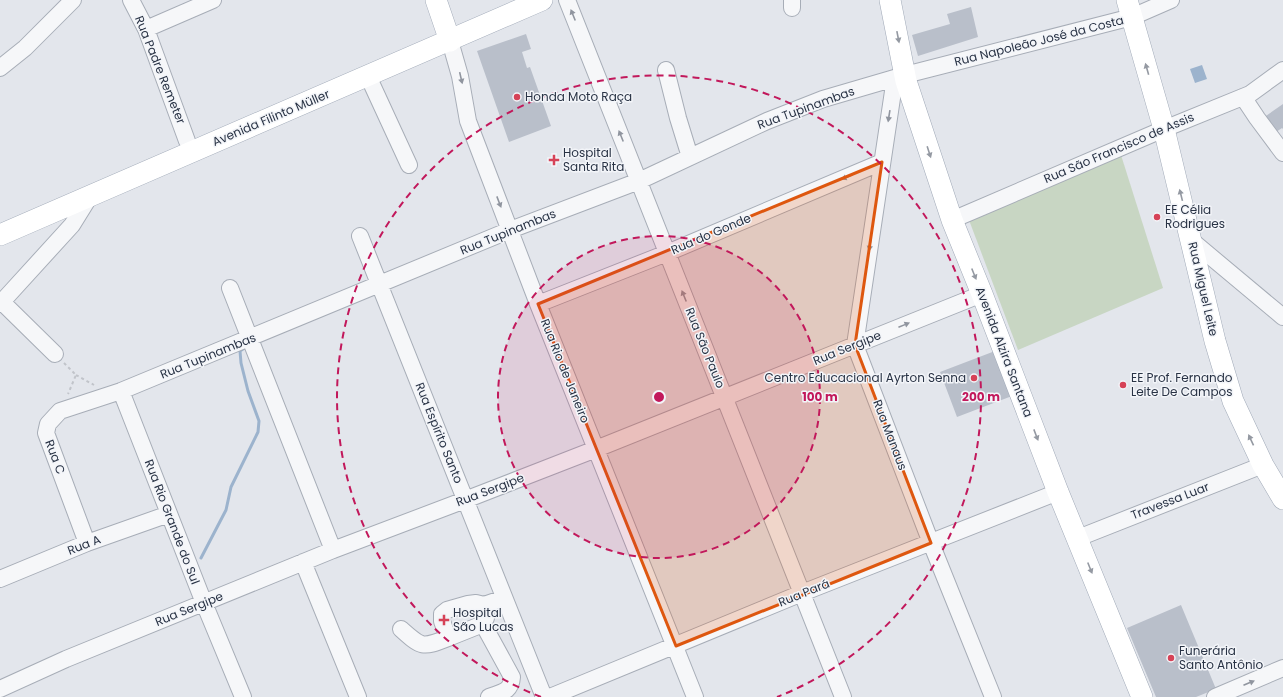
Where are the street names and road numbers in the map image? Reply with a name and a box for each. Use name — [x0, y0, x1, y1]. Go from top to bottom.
street label: Rua Napoleão José da Costa — [952, 11, 1125, 70]
street label: Rua Padre Remeter — [131, 13, 190, 127]
street label: Rua Tupinambas — [755, 82, 857, 133]
street label: Avenida Filinto Müller — [209, 85, 333, 150]
street label: Rua São Francisco de Assis — [1041, 108, 1197, 187]
street label: Rua Tupinambas — [457, 205, 558, 259]
street label: Rua do Gonde — [668, 209, 753, 258]
street label: Rua Miguel Leite — [1184, 240, 1223, 338]
street label: Avenida Alzira Santana — [972, 284, 1037, 420]
street label: Rua São Paulo — [682, 305, 730, 391]
street label: Rua Rio de Janeiro — [537, 316, 594, 426]
street label: Rua Sergipe — [810, 326, 883, 369]
street label: Rua Tupinambas — [157, 329, 258, 383]
street label: Rua Espírito Santo — [411, 380, 468, 486]
street label: Rua Manaus — [869, 397, 912, 473]
street label: Rua C — [41, 437, 70, 476]
street label: Rua Rio Grande do Sul — [141, 457, 204, 587]
street label: Rua Sergipe — [453, 469, 526, 510]
street label: Travessa Luar — [1128, 478, 1212, 523]
street label: Rua A — [65, 530, 103, 559]
street label: Rua Pará — [776, 575, 832, 611]
street label: Rua Sergipe — [152, 587, 225, 630]

